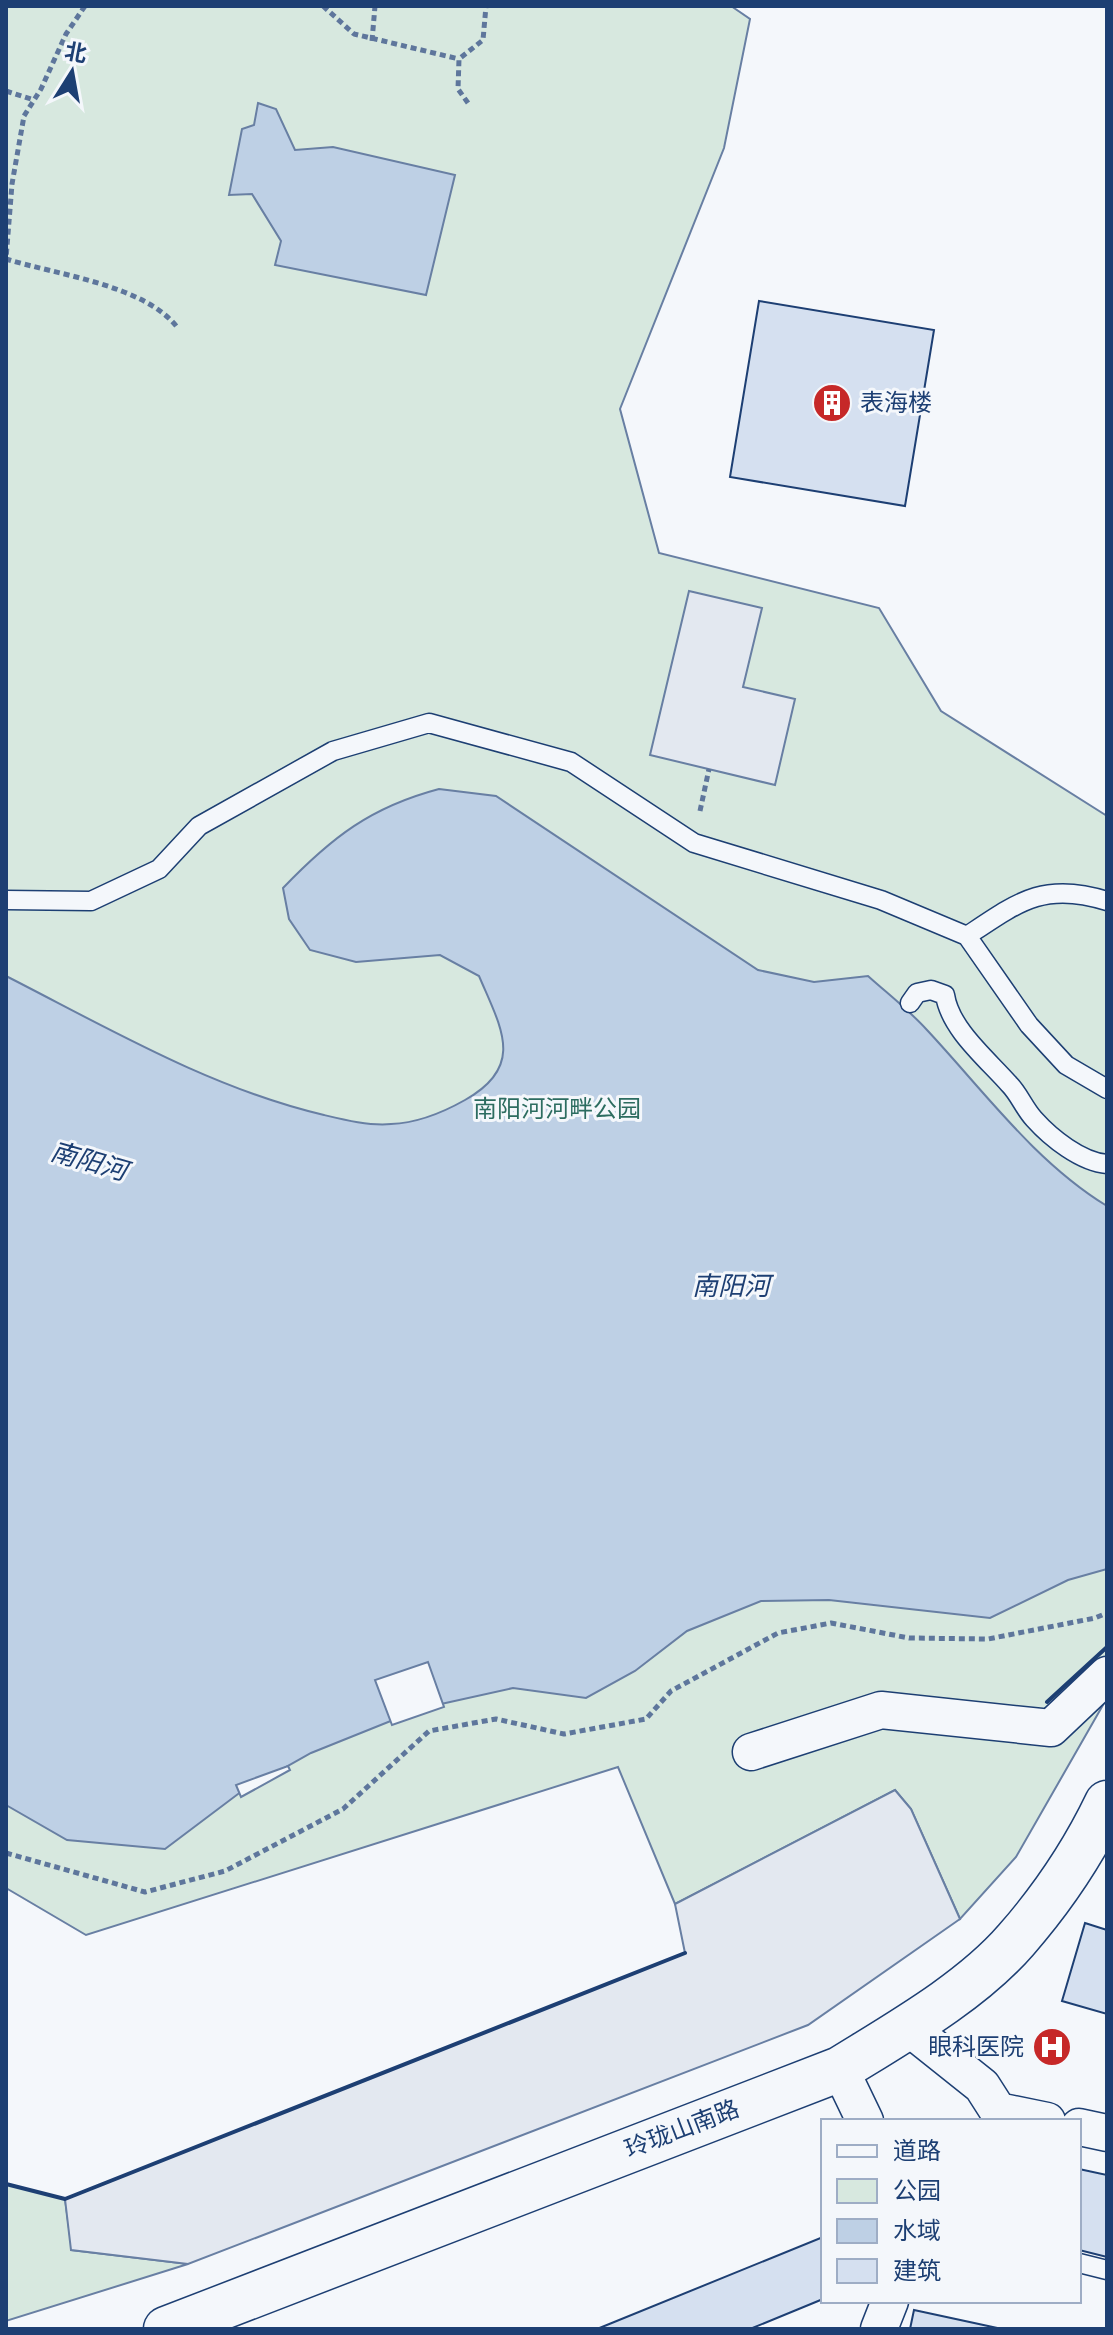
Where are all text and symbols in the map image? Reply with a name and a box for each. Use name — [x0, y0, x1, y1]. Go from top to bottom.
north arrow — [32, 32, 112, 112]
text: 北 — [63, 38, 89, 67]
building icon: 表海楼 — [811, 382, 853, 424]
place label: 表海楼 — [860, 389, 932, 417]
park label: 南阳河河畔公园 — [473, 1095, 641, 1123]
water label: 南阳河 — [47, 1136, 135, 1188]
water label: 南阳河 — [692, 1271, 775, 1301]
hospital icon: 眼科医院 — [1031, 2026, 1073, 2068]
place label: 眼科医院 — [928, 2033, 1024, 2061]
street label: 玲珑山南路 — [621, 2094, 743, 2164]
legend — [821, 2119, 1081, 2303]
text: 道路 — [893, 2137, 941, 2165]
text: 公园 — [893, 2177, 941, 2205]
text: 水域 — [893, 2217, 941, 2245]
text: 建筑 — [893, 2257, 941, 2285]

